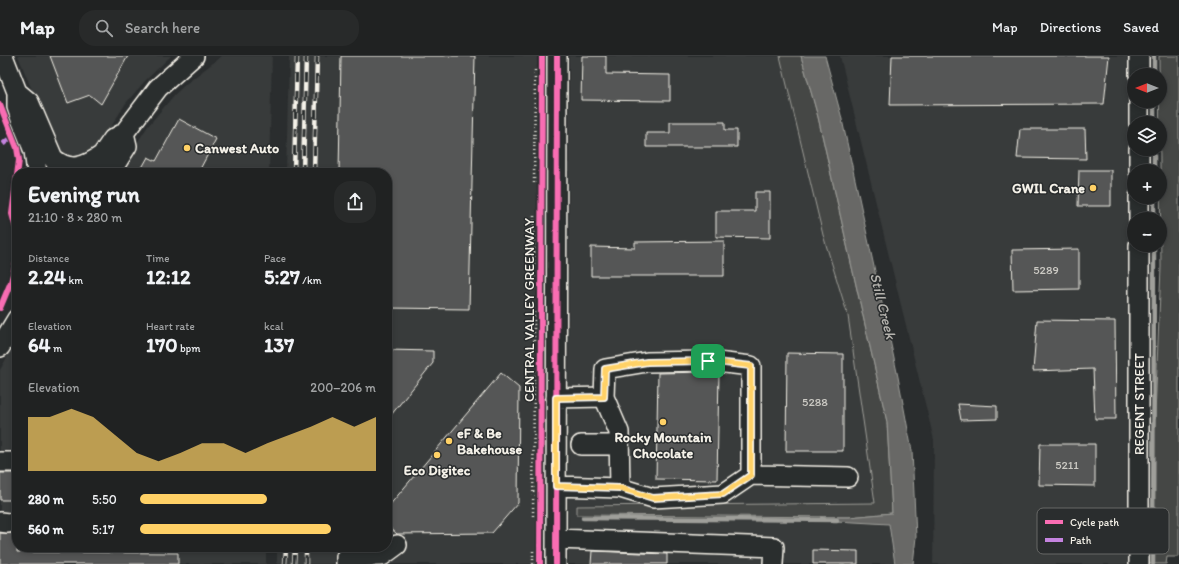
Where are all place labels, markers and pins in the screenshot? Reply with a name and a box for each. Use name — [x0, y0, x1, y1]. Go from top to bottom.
place label: Canwest Auto — [195, 140, 279, 157]
marker: Canwest Auto — [182, 143, 192, 153]
place label: GWIL Crane — [1012, 180, 1085, 197]
marker: GWIL Crane — [1088, 183, 1098, 193]
pin — [691, 344, 725, 378]
marker: Rocky Mountain Chocolate — [658, 417, 668, 427]
place label: eF & Be Bakehouse — [457, 425, 523, 458]
place label: Rocky Mountain Chocolate — [614, 429, 712, 462]
marker: eF & Be Bakehouse — [444, 436, 454, 446]
marker: Eco Digitec — [432, 450, 442, 460]
place label: Eco Digitec — [404, 462, 471, 479]

